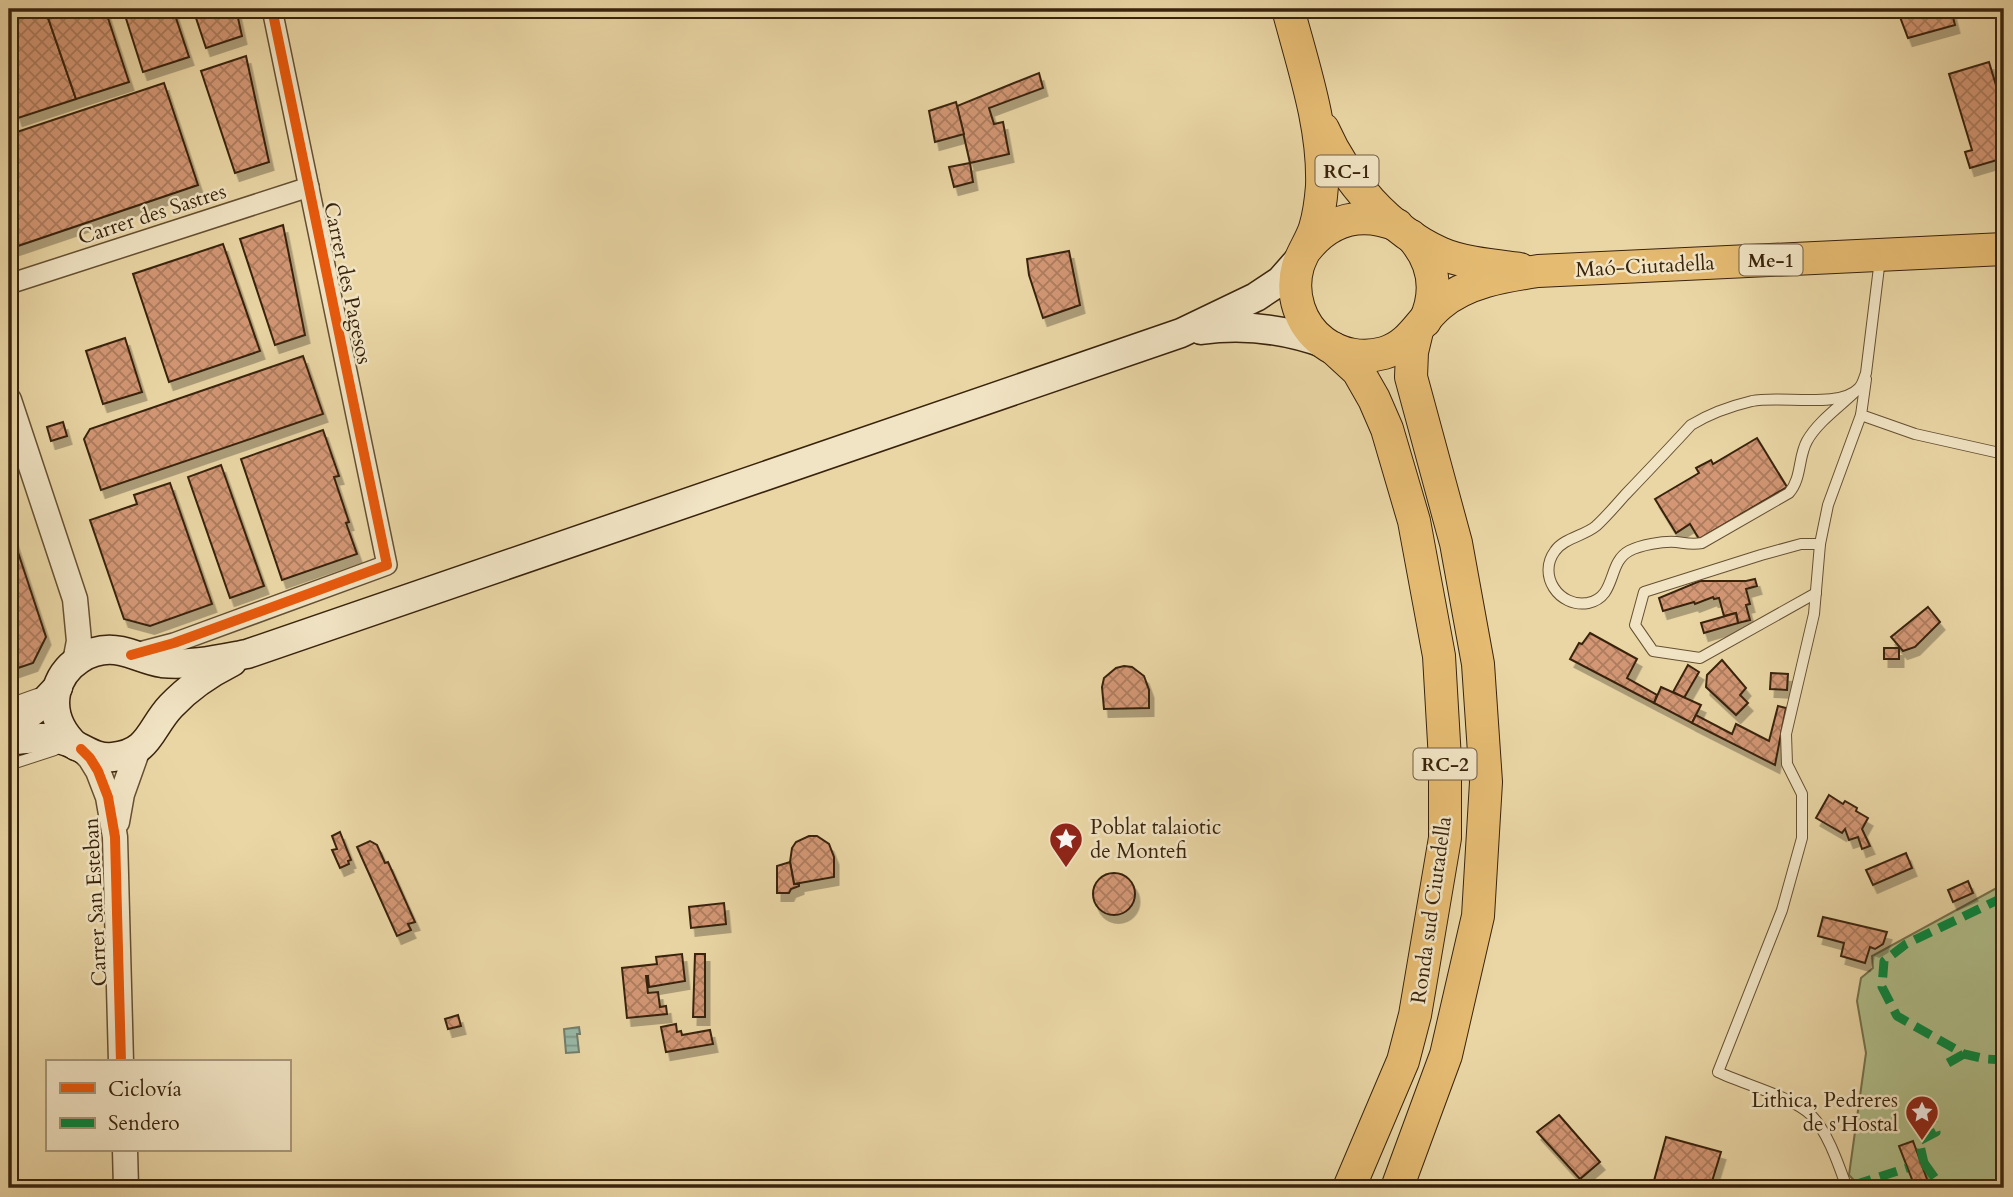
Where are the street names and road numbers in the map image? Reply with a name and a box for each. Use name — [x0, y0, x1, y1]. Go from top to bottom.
road number: RC-1 — [1316, 155, 1378, 186]
street label: Carrer des Sastres — [74, 177, 230, 252]
street label: Carrer des Pagesos — [316, 199, 379, 367]
road number: Me-1 — [1740, 244, 1802, 276]
street label: Maó-Ciutadella — [1575, 248, 1715, 285]
road number: RC-2 — [1414, 748, 1476, 779]
street label: Ronda sud Ciutadella — [1404, 815, 1459, 1006]
street label: Carrer San Esteban — [77, 817, 114, 987]

